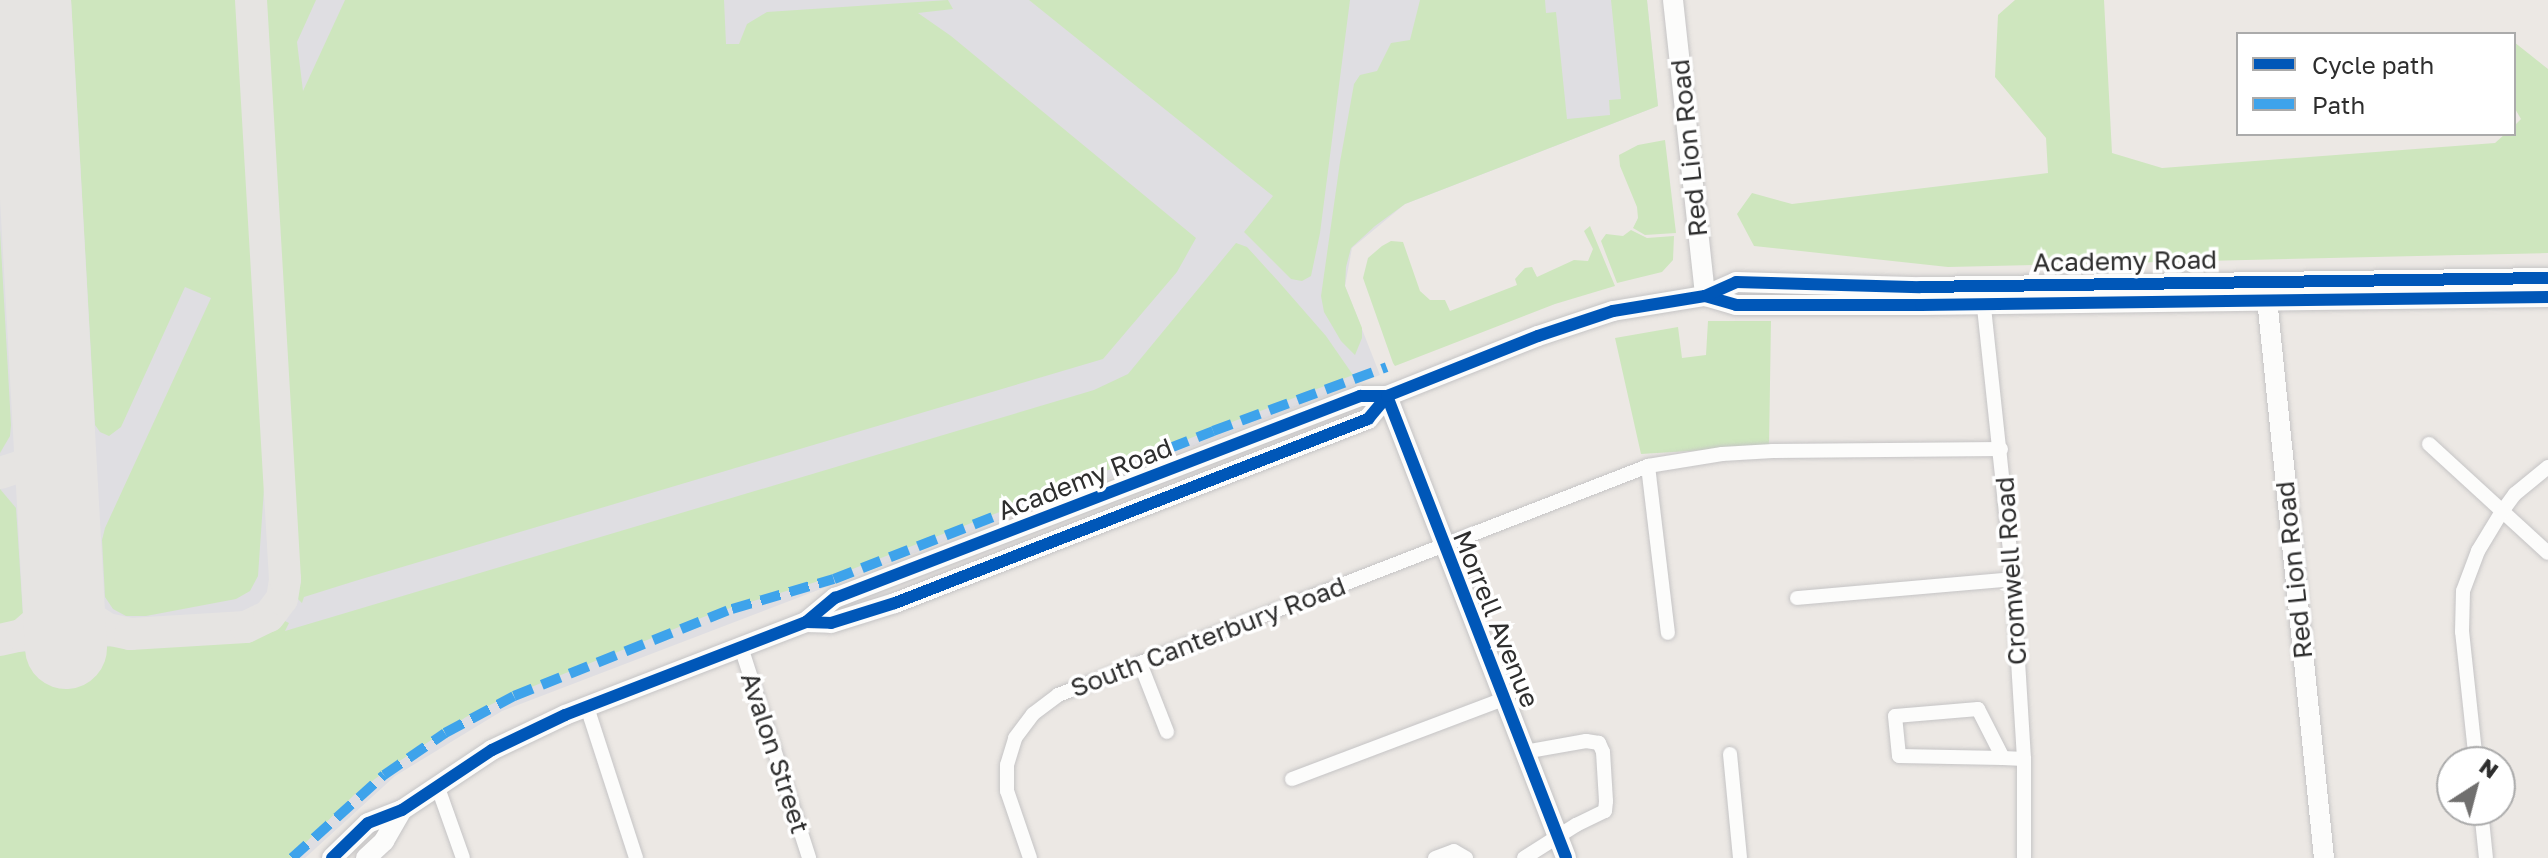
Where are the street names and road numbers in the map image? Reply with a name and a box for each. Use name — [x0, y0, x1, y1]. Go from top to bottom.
street label: Red Lion Road — [1664, 58, 1714, 238]
street label: Academy Road — [2033, 244, 2217, 278]
street label: Academy Road — [993, 431, 1177, 527]
street label: Cromwell Road — [1989, 476, 2033, 666]
street label: Red Lion Road — [2269, 480, 2319, 660]
street label: Morrell Avenue — [1446, 526, 1546, 712]
street label: South Canterbury Road — [1066, 570, 1350, 704]
street label: Avalon Street — [734, 669, 816, 837]

